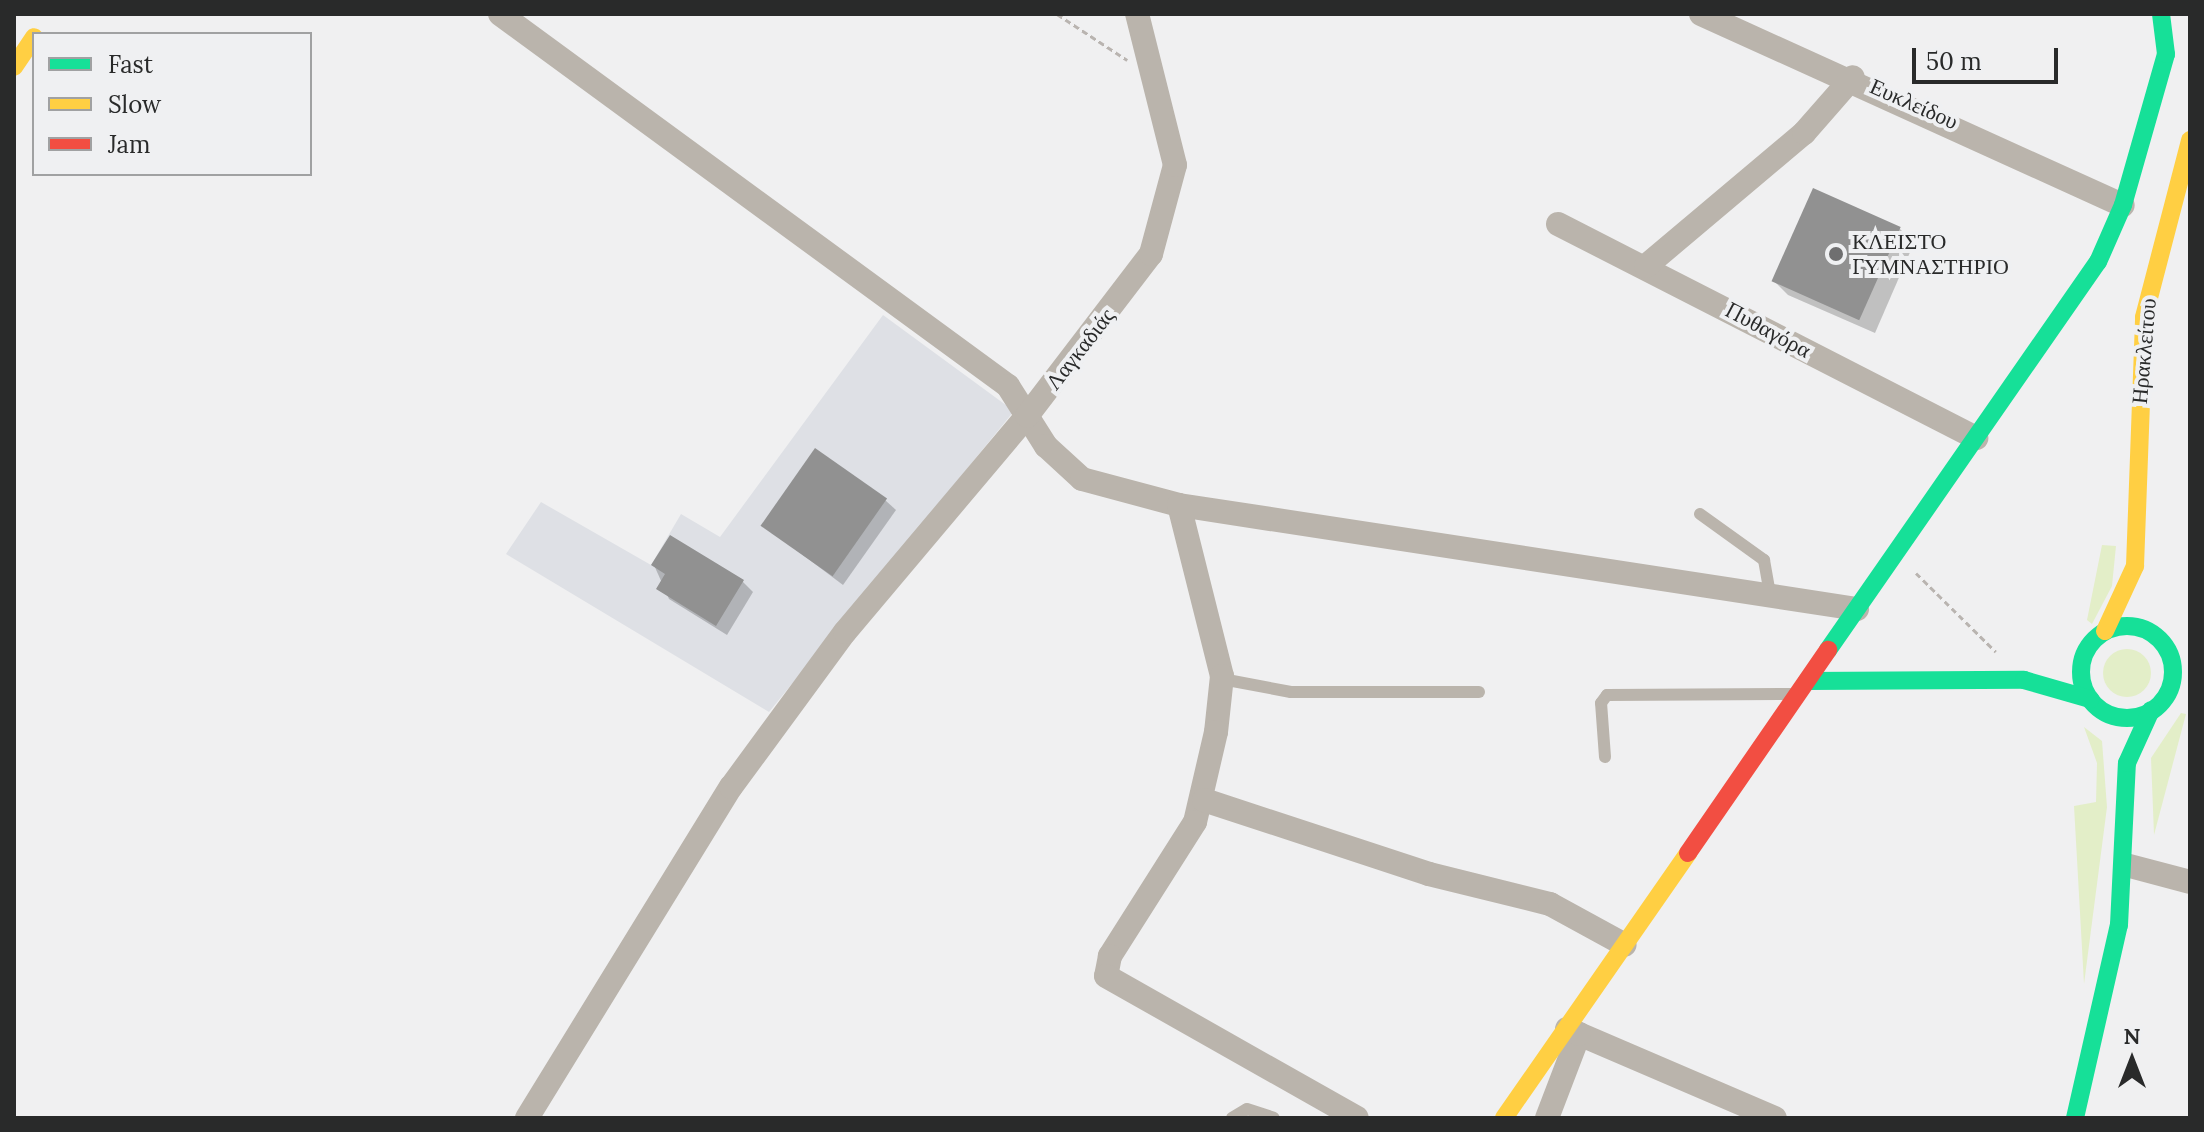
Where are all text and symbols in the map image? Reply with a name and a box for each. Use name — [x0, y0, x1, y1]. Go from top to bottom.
legend — [32, 32, 312, 176]
scale bar — [1916, 32, 2062, 82]
text: 50 m — [1926, 46, 1982, 77]
text: Fast — [108, 49, 153, 80]
street label: Ευκλείδου — [1866, 73, 1962, 135]
text: Slow — [108, 89, 161, 120]
text: Jam — [108, 129, 150, 160]
place label: ΚΛΕΙΣΤΟ ΓΥΜΝΑΣΤΗΡΙΟ — [1852, 228, 2009, 280]
marker: ΚΛΕΙΣΤΟ ΓΥΜΝΑΣΤΗΡΙΟ — [1827, 245, 1845, 263]
street label: Πυθαγόρα — [1721, 297, 1815, 363]
street label: Ηρακλείτου — [2126, 297, 2162, 405]
street label: Λαγκαδιάς — [1040, 303, 1120, 395]
north arrow — [2092, 1020, 2172, 1100]
text: N — [2123, 1022, 2141, 1050]

